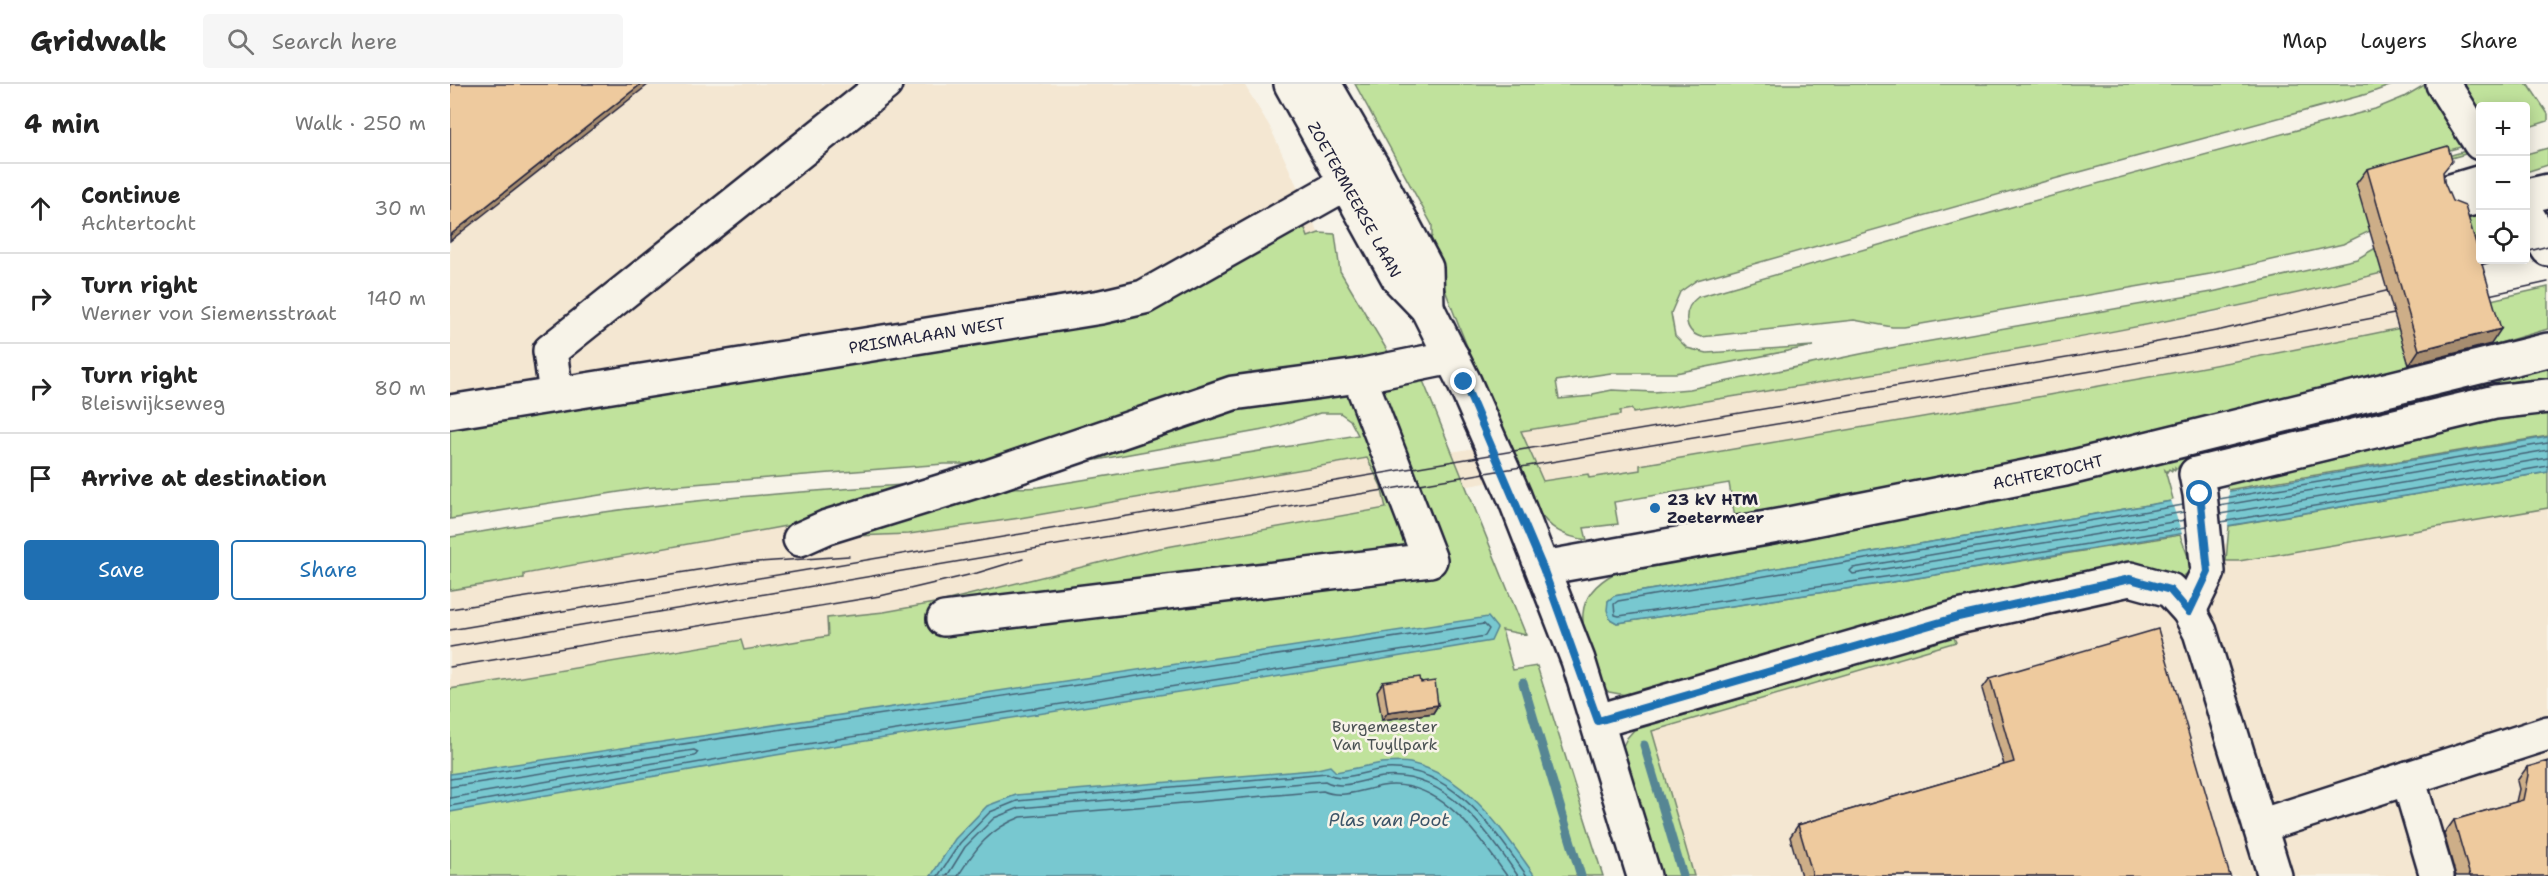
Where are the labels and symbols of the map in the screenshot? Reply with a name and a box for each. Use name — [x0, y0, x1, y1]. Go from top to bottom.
street label: ZOETERMEERSE LAAN — [1303, 118, 1407, 281]
street label: PRISMALAAN WEST — [847, 312, 1007, 358]
route end — [1450, 368, 1476, 394]
street label: ACHTERTOCHT — [1991, 449, 2106, 494]
route start — [2186, 480, 2212, 506]
place label: 23 kV HTM Zoetermeer — [1667, 489, 1764, 528]
marker: 23 kV HTM Zoetermeer — [1648, 501, 1662, 515]
park label: Burgemeester Van Tuyllpark — [1332, 716, 1438, 755]
water label: Plas van Poot — [1329, 808, 1449, 832]

